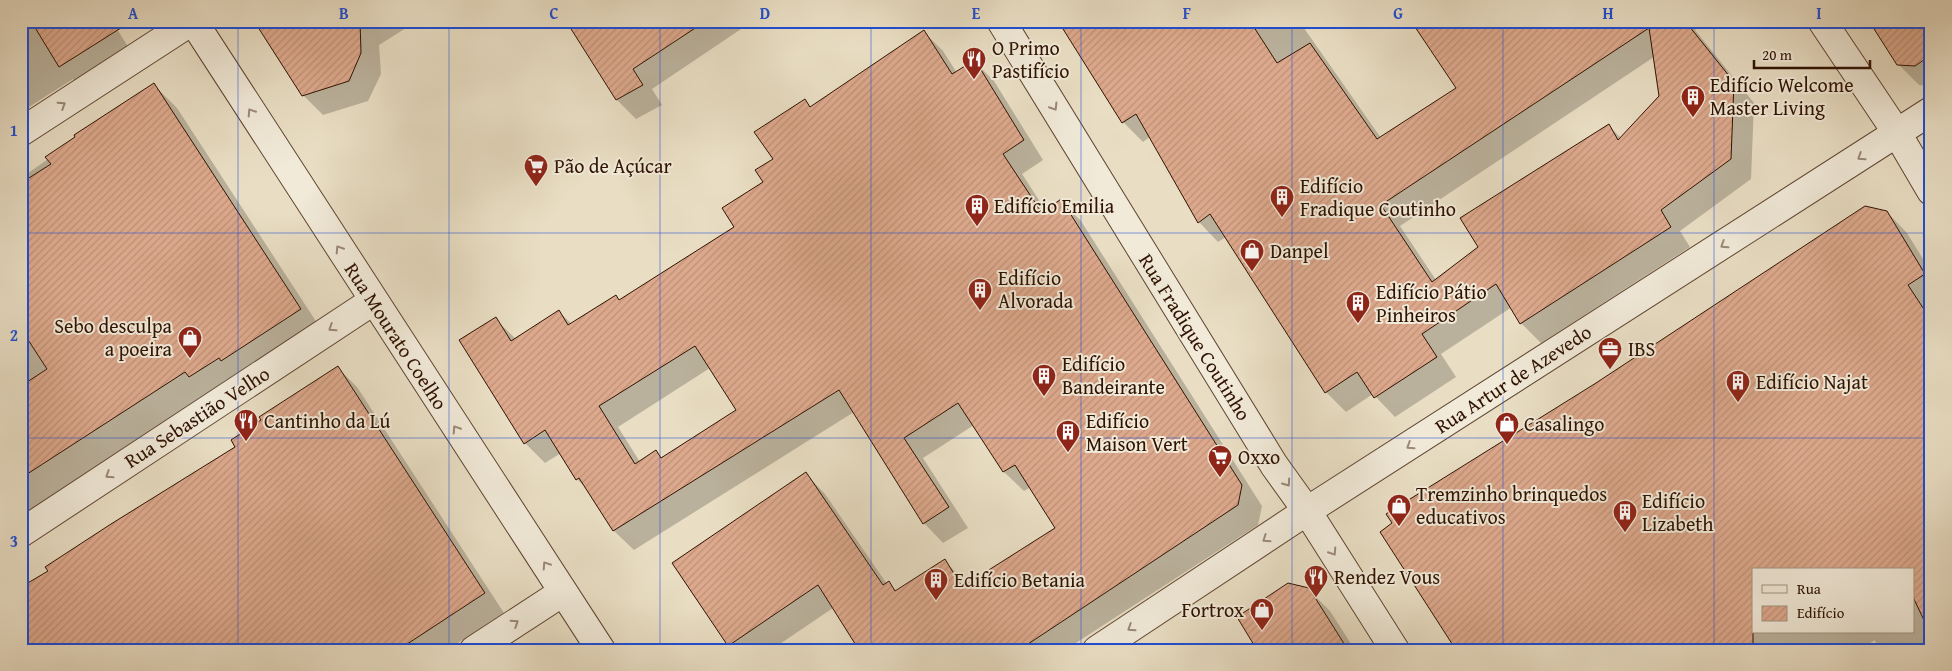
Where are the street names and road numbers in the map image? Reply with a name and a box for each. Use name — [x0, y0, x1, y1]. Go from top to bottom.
street label: Rua Fradique Coutinho — [1132, 248, 1259, 426]
street label: Rua Mourato Coelho — [338, 256, 455, 415]
street label: Rua Artur de Azevedo — [1429, 317, 1597, 440]
street label: Rua Sebastião Velho — [118, 359, 275, 475]

